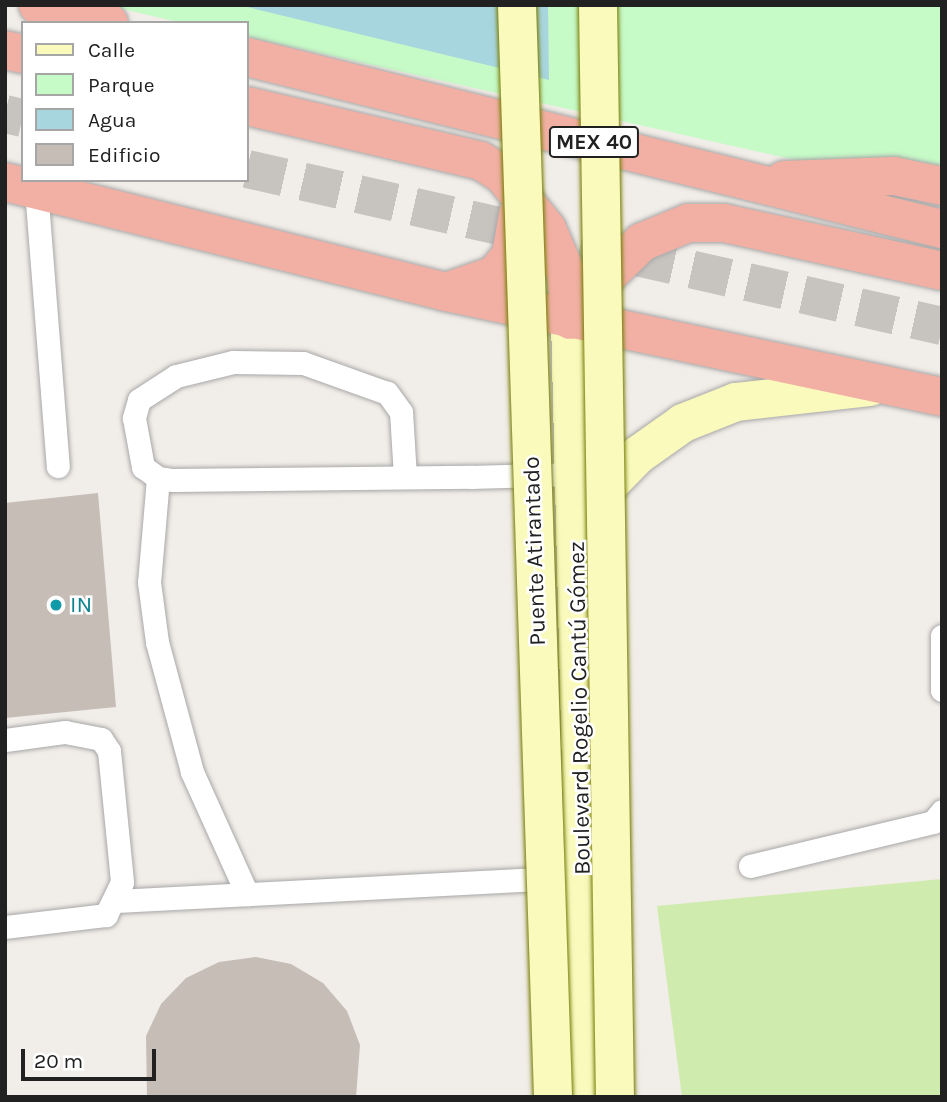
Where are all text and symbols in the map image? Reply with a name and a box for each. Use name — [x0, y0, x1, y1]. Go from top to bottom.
legend — [21, 21, 248, 182]
text: Calle — [88, 38, 135, 62]
text: Parque — [88, 73, 155, 97]
text: Agua — [88, 108, 136, 132]
road number: MEX 40 — [548, 124, 640, 160]
text: Edificio — [88, 143, 161, 167]
street label: Puente Atirantado — [518, 456, 552, 646]
street label: Boulevard Rogelio Cantú Gómez — [563, 541, 597, 875]
place label: IN — [70, 591, 92, 619]
marker: IN — [48, 597, 64, 613]
scale bar — [24, 1036, 159, 1080]
text: 20 m — [34, 1049, 83, 1073]

